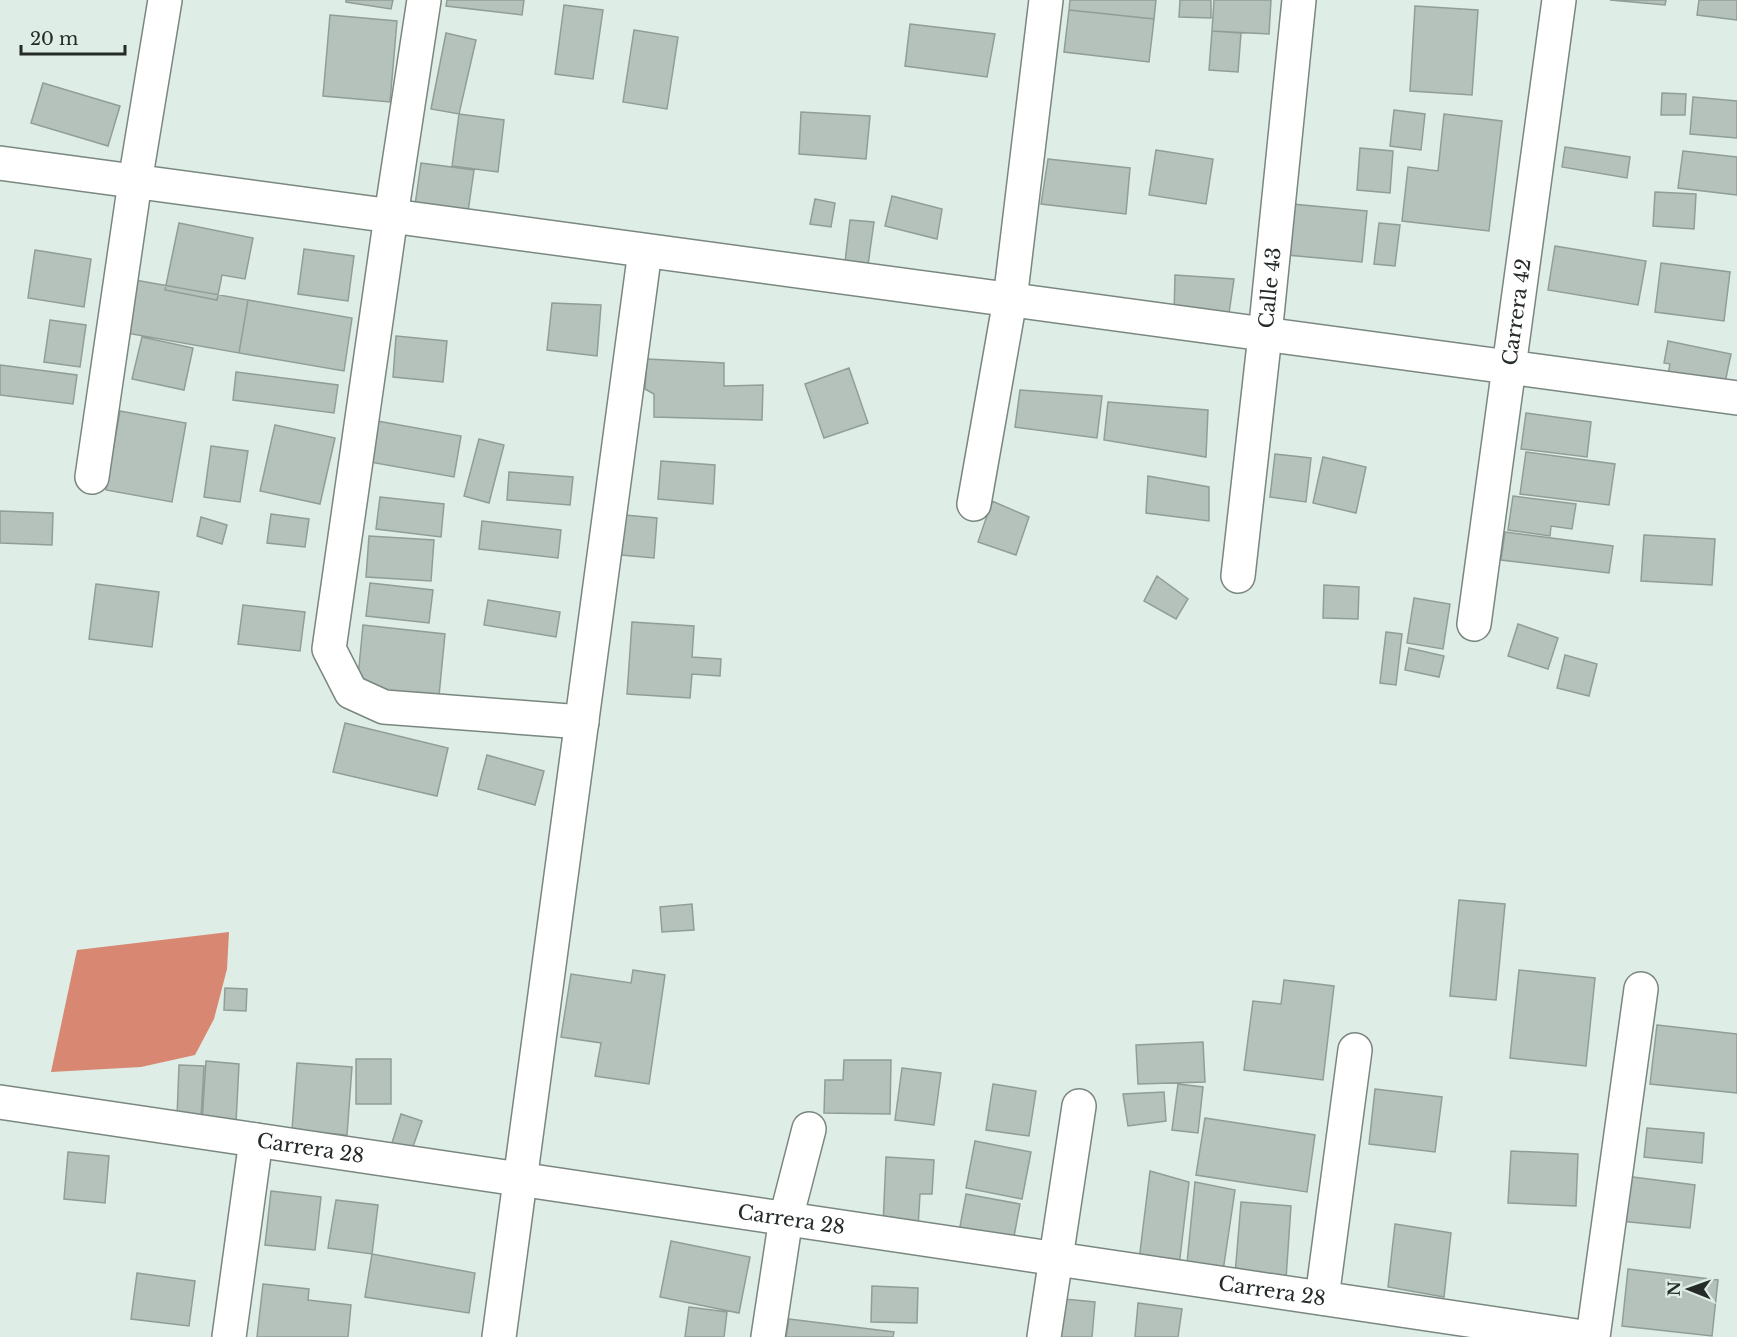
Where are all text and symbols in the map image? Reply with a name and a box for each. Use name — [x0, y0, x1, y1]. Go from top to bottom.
scale bar — [21, 18, 124, 56]
text: 20 m — [30, 28, 78, 50]
street label: Calle 43 — [1254, 246, 1286, 329]
street label: Carrera 42 — [1497, 257, 1536, 367]
street label: Carrera 28 — [255, 1128, 366, 1168]
street label: Carrera 28 — [736, 1200, 847, 1239]
north arrow — [1659, 1259, 1719, 1319]
street label: Carrera 28 — [1217, 1271, 1327, 1311]
text: N — [1664, 1281, 1684, 1296]

